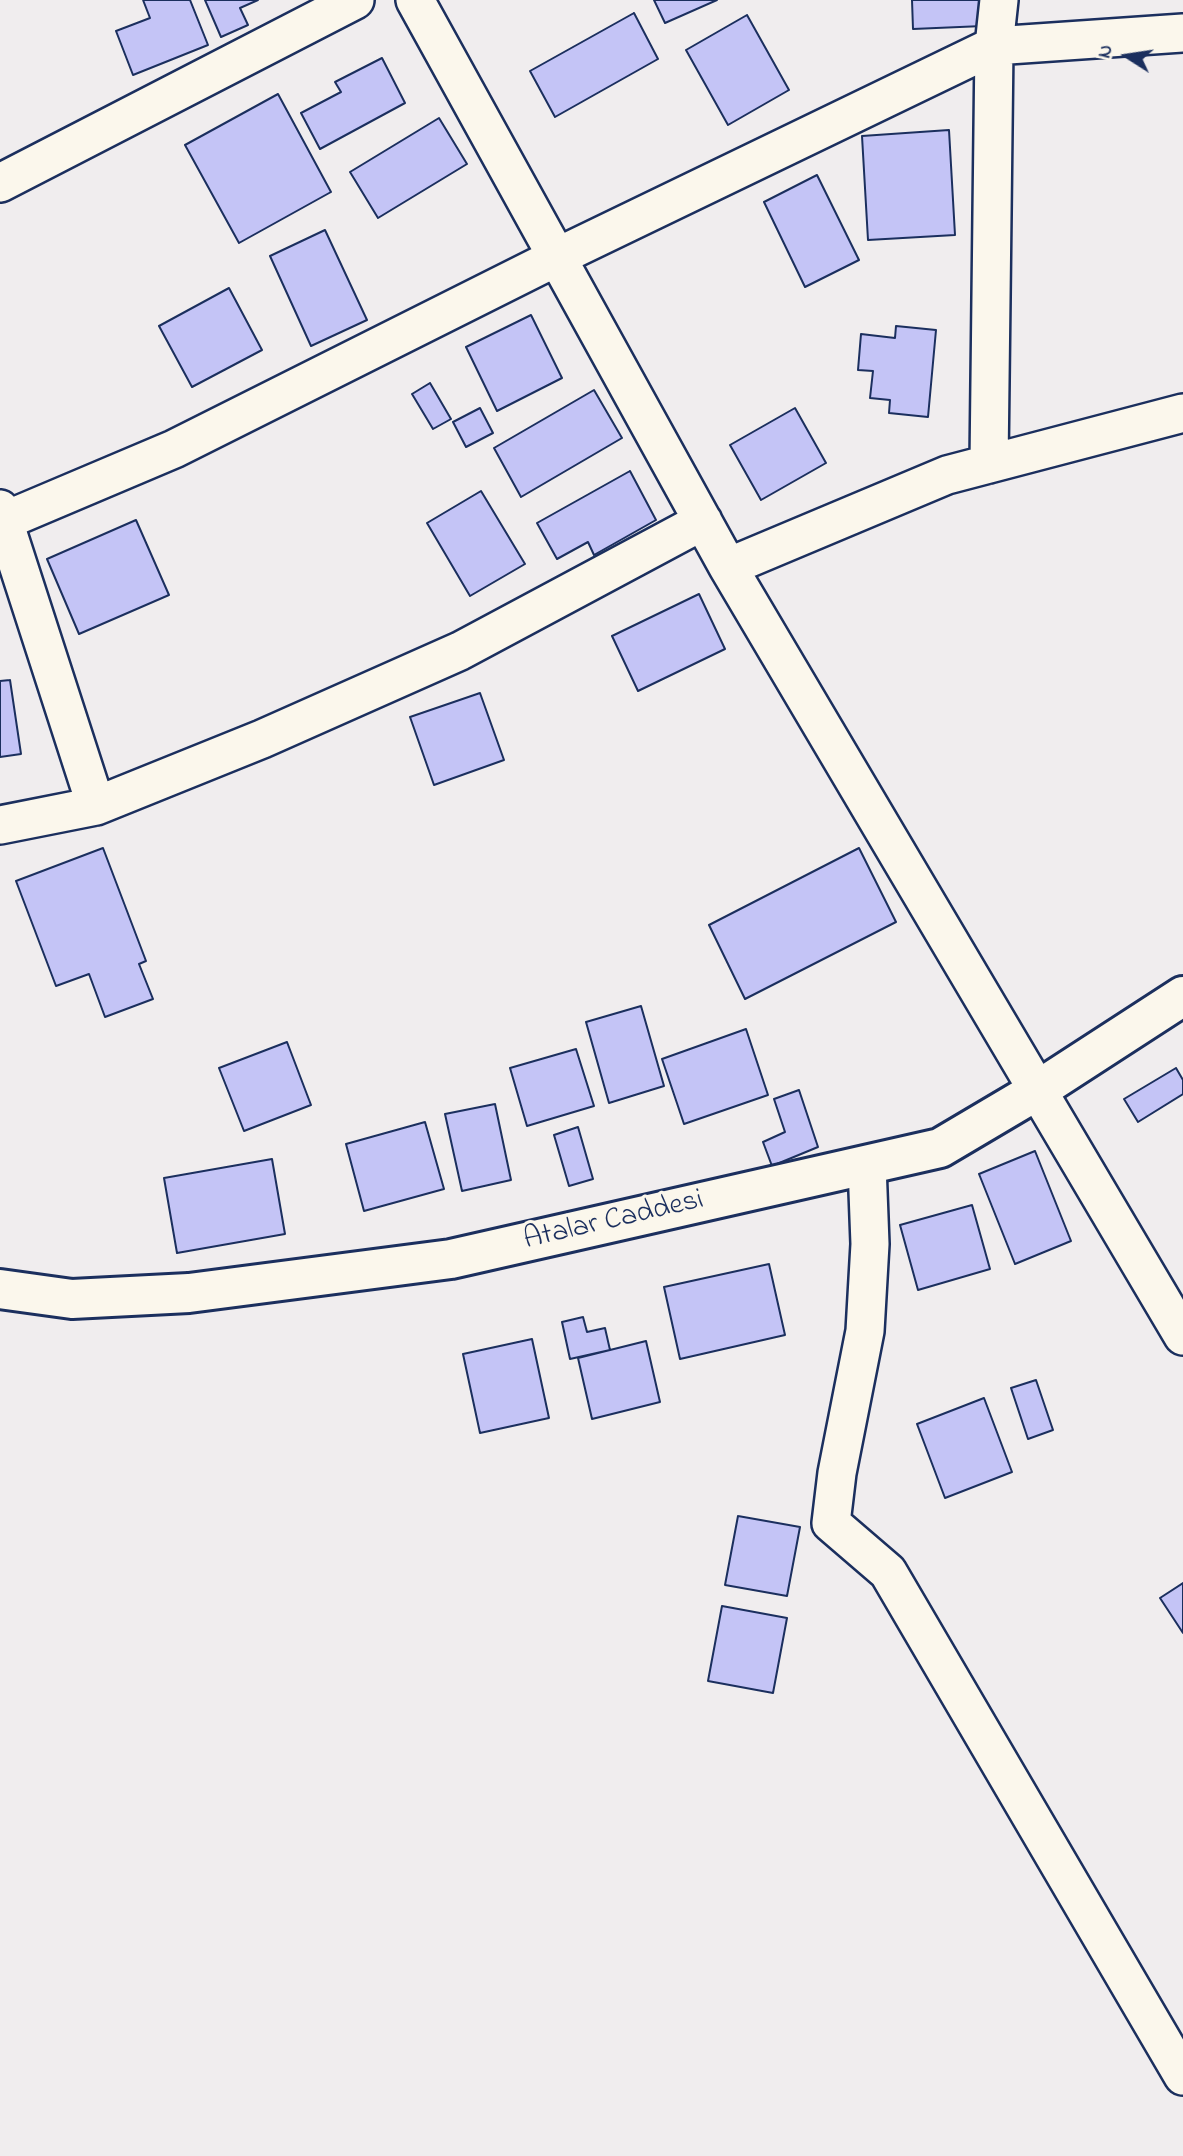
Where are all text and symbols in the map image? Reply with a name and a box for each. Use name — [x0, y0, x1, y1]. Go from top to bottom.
north arrow — [1092, 21, 1162, 91]
text: N — [1091, 42, 1121, 61]
street label: Atalar Caddesi — [521, 1184, 707, 1260]

